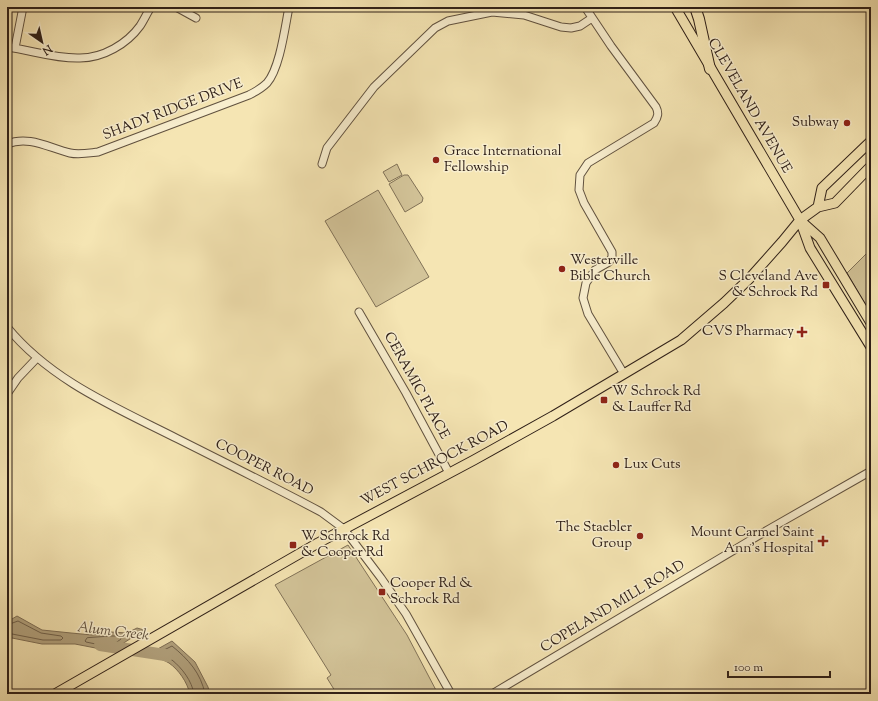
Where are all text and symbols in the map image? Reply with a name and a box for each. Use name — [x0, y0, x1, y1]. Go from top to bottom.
north arrow — [22, 22, 62, 62]
street label: CLEVELAND AVENUE — [702, 35, 796, 178]
text: N — [39, 40, 56, 59]
street label: SHADY RIDGE DRIVE — [100, 74, 246, 146]
place label: Subway — [792, 113, 839, 133]
marker: Subway — [842, 118, 852, 128]
place label: Grace International Fellowship — [444, 142, 562, 178]
marker: Grace International Fellowship — [431, 155, 441, 165]
place label: Westerville Bible Church — [570, 251, 651, 287]
marker: Westerville Bible Church — [557, 264, 567, 274]
place label: S Cleveland Ave & Schrock Rd — [718, 267, 818, 303]
marker: S Cleveland Ave & Schrock Rd — [821, 280, 831, 290]
place label: CVS Pharmacy — [702, 322, 794, 342]
marker: CVS Pharmacy — [797, 327, 807, 337]
street label: CERAMIC PLACE — [378, 329, 454, 444]
place label: W Schrock Rd & Lauffer Rd — [612, 382, 701, 418]
marker: W Schrock Rd & Lauffer Rd — [599, 395, 609, 405]
street label: WEST SCHROCK ROAD — [357, 416, 513, 512]
street label: COOPER ROAD — [211, 435, 317, 501]
place label: Lux Cuts — [624, 455, 681, 475]
marker: Lux Cuts — [611, 460, 621, 470]
place label: The Staebler Group — [556, 518, 633, 554]
place label: Mount Carmel Saint Ann's Hospital — [691, 523, 814, 559]
place label: W Schrock Rd & Cooper Rd — [301, 527, 390, 563]
marker: The Staebler Group — [635, 531, 645, 541]
marker: Mount Carmel Saint Ann's Hospital — [817, 535, 829, 547]
marker: W Schrock Rd & Cooper Rd — [288, 540, 298, 550]
street label: COPELAND MILL ROAD — [537, 556, 689, 658]
place label: Cooper Rd & Schrock Rd — [390, 574, 473, 610]
marker: Cooper Rd & Schrock Rd — [377, 587, 387, 597]
water label: Alum Creek — [76, 617, 150, 647]
scale bar — [728, 653, 830, 679]
text: 100 m — [734, 659, 763, 677]

